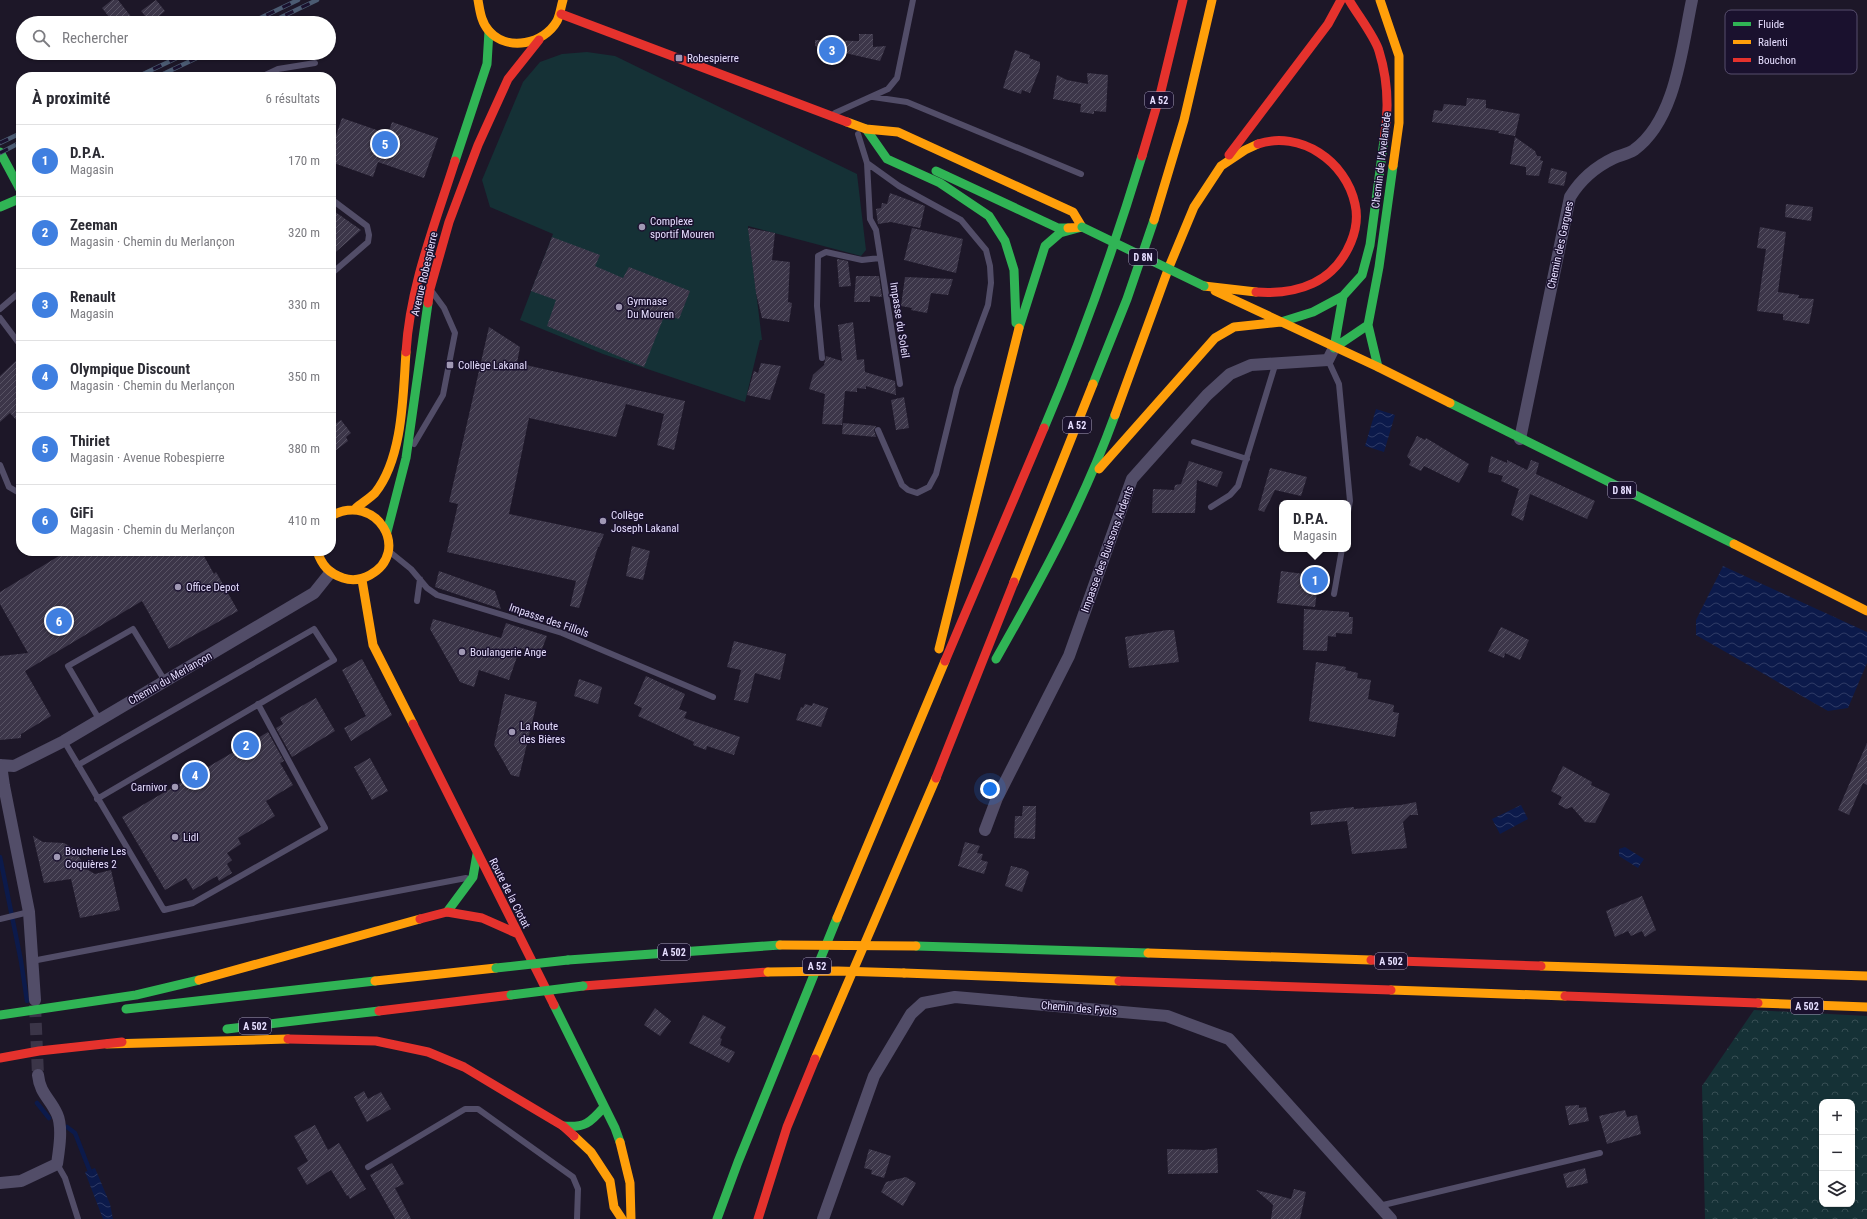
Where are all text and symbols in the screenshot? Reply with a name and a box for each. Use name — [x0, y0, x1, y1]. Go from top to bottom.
legend — [1725, 10, 1857, 74]
search box — [16, 16, 336, 60]
text: Fluide — [1758, 18, 1784, 31]
icon: search — [30, 27, 52, 49]
text: Rechercher — [62, 29, 128, 47]
pin: 3 — [819, 35, 845, 65]
text: Ralenti — [1758, 36, 1788, 49]
place label: Robespierre — [687, 52, 739, 65]
marker: Robespierre — [674, 53, 684, 63]
text: Bouchon — [1758, 54, 1796, 67]
text: À proximité — [32, 88, 110, 108]
text: 6 résultats — [266, 91, 320, 106]
road number: A 52 — [1145, 92, 1173, 108]
street label: Chemin de l'Avelanède — [1369, 111, 1394, 209]
pin: 5 — [372, 129, 398, 159]
text: D.P.A. — [70, 144, 105, 162]
text: 1 — [42, 153, 48, 168]
text: 170 m — [288, 153, 320, 168]
text: Magasin — [70, 162, 114, 177]
street label: Chemin des Gargues — [1545, 200, 1576, 290]
place label: Complexe sportif Mouren — [650, 215, 714, 241]
text: Zeeman — [70, 216, 118, 234]
marker: Complexe sportif Mouren — [637, 222, 647, 232]
text: 2 — [42, 225, 48, 240]
text: 320 m — [288, 225, 320, 240]
street label: Avenue Robespierre — [408, 231, 440, 317]
text: Magasin · Chemin du Merlançon — [70, 234, 235, 249]
road number: D 8N — [1129, 249, 1157, 265]
street label: Impasse du Soleil — [887, 281, 912, 359]
text: Renault — [70, 288, 116, 306]
place label: Gymnase Du Mouren — [627, 295, 674, 321]
text: 3 — [42, 297, 48, 312]
text: 330 m — [288, 297, 320, 312]
marker: Gymnase Du Mouren — [614, 302, 624, 312]
text: Magasin — [70, 306, 114, 321]
place label: Collège Lakanal — [458, 359, 527, 372]
text: Olympique Discount — [70, 360, 190, 378]
marker: Collège Lakanal — [445, 360, 455, 370]
text: 4 — [42, 369, 48, 384]
text: 350 m — [288, 369, 320, 384]
text: Magasin · Chemin du Merlançon — [70, 378, 235, 393]
road number: A 52 — [1063, 417, 1091, 433]
text: Thiriet — [70, 432, 110, 450]
text: 5 — [42, 441, 48, 456]
text: 380 m — [288, 441, 320, 456]
text: Magasin · Avenue Robespierre — [70, 450, 225, 465]
road number: D 8N — [1608, 482, 1636, 498]
street label: Impasse des Buissons Ardents — [1079, 484, 1136, 614]
popup — [1279, 500, 1351, 552]
text: GiFi — [70, 504, 93, 522]
place label: Collège Joseph Lakanal — [611, 509, 679, 535]
text: D.P.A. — [1293, 510, 1328, 528]
text: 6 — [42, 513, 48, 528]
text: 410 m — [288, 513, 320, 528]
marker: Collège Joseph Lakanal — [598, 516, 608, 526]
text: Magasin · Chemin du Merlançon — [70, 522, 235, 537]
text: Magasin — [1293, 528, 1337, 543]
pin: 1 — [1302, 565, 1328, 595]
place label: Office Depot — [186, 581, 239, 594]
marker: Office Depot — [173, 582, 183, 592]
street label: Impasse des Fillols — [507, 601, 590, 640]
pin: 6 — [46, 606, 72, 636]
place label: Boulangerie Ange — [470, 646, 546, 659]
marker: Boulangerie Ange — [457, 647, 467, 657]
street label: Chemin du Merlançon — [126, 649, 214, 708]
place label: La Route des Bières — [520, 720, 565, 746]
marker: La Route des Bières — [507, 727, 517, 737]
pin: 2 — [233, 730, 259, 760]
pin: 4 — [182, 760, 208, 790]
your location — [980, 779, 1000, 799]
place label: Carnivor — [131, 781, 168, 794]
marker: Carnivor — [170, 782, 180, 792]
place label: Lidl — [183, 831, 199, 844]
marker: Lidl — [170, 832, 180, 842]
place label: Boucherie Les Coquières 2 — [65, 845, 126, 871]
marker: Boucherie Les Coquières 2 — [52, 852, 62, 862]
street label: Route de la Ciotat — [486, 856, 533, 931]
road number: A 502 — [658, 944, 690, 960]
road number: A 502 — [1375, 953, 1407, 969]
road number: A 52 — [803, 958, 831, 974]
road number: A 502 — [1791, 998, 1823, 1014]
street label: Chemin des Fyols — [1040, 999, 1118, 1018]
road number: A 502 — [239, 1018, 271, 1034]
map controls — [1819, 1099, 1855, 1207]
button: + — [1819, 1099, 1855, 1135]
button: − — [1819, 1135, 1855, 1171]
button: layers — [1819, 1171, 1855, 1207]

